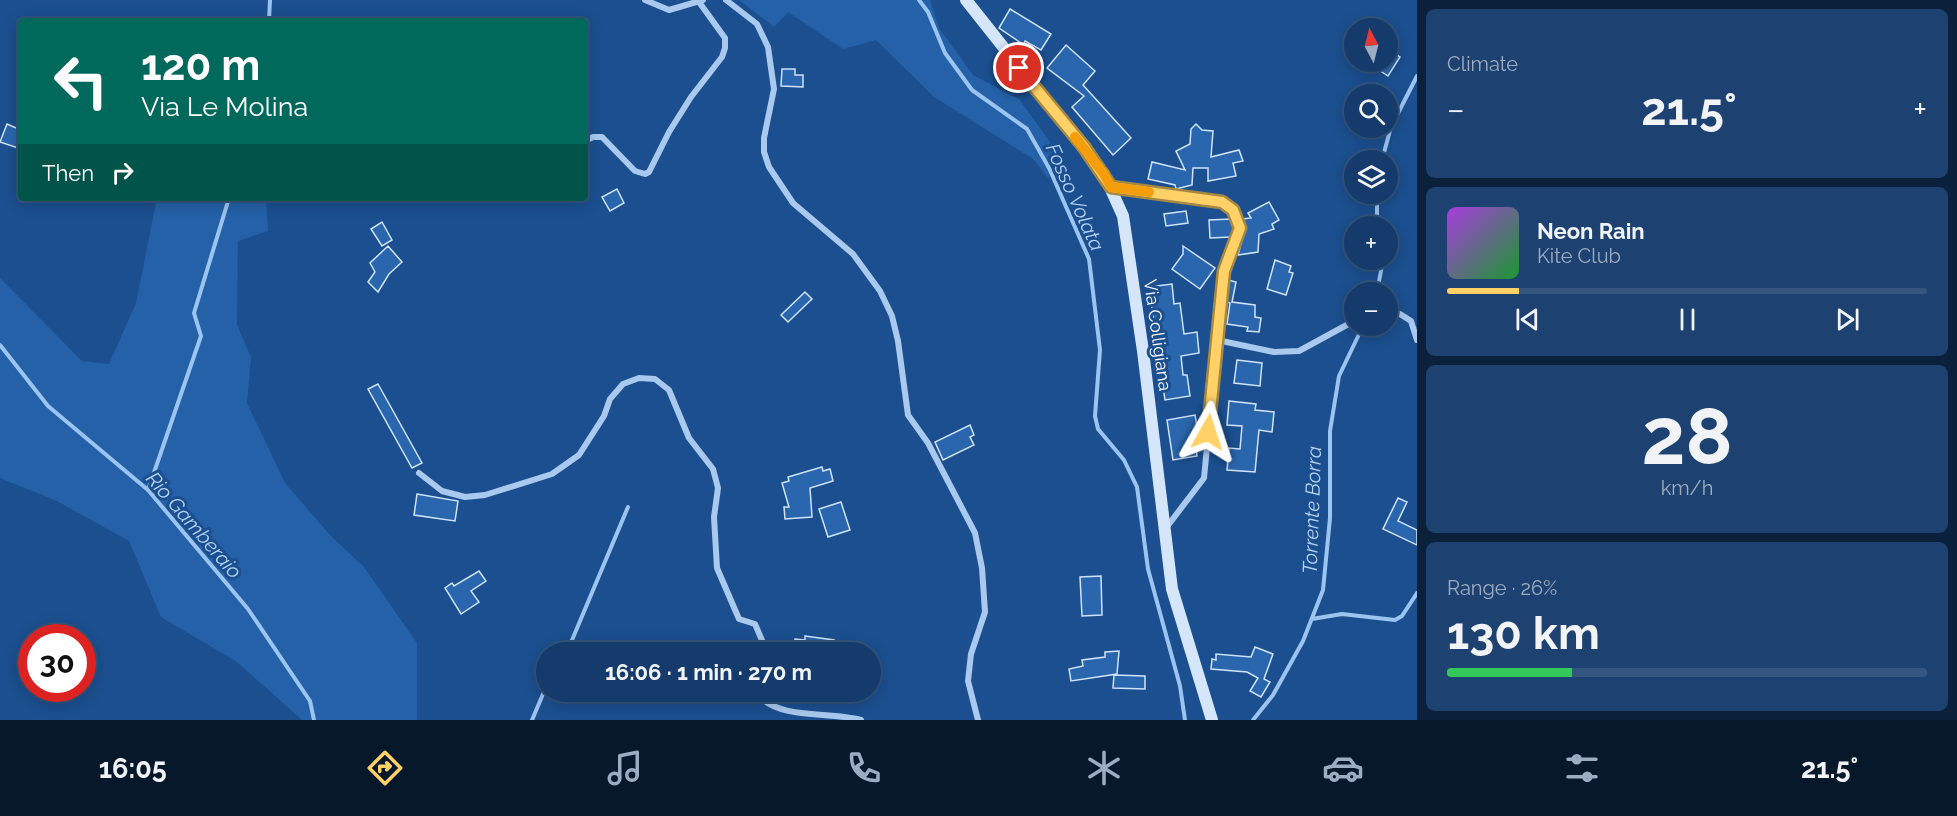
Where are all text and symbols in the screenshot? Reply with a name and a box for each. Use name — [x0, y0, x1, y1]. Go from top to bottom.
north arrow — [1344, 18, 1398, 72]
map controls — [1344, 18, 1398, 336]
text: 120 m — [141, 41, 260, 90]
icon: left — [42, 42, 120, 120]
pin — [993, 42, 1044, 93]
icon: arrive — [1002, 51, 1035, 84]
text: Climate — [1447, 52, 1518, 76]
text: 21.5° — [1641, 83, 1737, 136]
button: search — [1344, 84, 1398, 138]
text: − — [1447, 90, 1465, 129]
text: + — [1913, 90, 1927, 129]
text: Via Le Molina — [141, 91, 308, 122]
water label: Fosso Volata — [1041, 139, 1109, 255]
button: layers — [1344, 150, 1398, 204]
icon: right — [106, 156, 139, 189]
text: Then — [42, 160, 94, 186]
button: + — [1344, 216, 1398, 270]
text: Neon Rain — [1537, 218, 1645, 244]
text: Kite Club — [1537, 244, 1621, 268]
street label: Via Colligiana — [1140, 278, 1176, 392]
button: − — [1344, 282, 1398, 336]
icon: previous — [1511, 303, 1544, 336]
icon: pause — [1671, 303, 1704, 336]
icon: next — [1831, 303, 1864, 336]
text: 28 — [1641, 391, 1733, 482]
position arrow — [1176, 400, 1240, 464]
water label: Torrente Borra — [1298, 446, 1326, 574]
water label: Rio Gamberaio — [141, 467, 247, 583]
text: km/h — [1661, 476, 1713, 500]
text: Range · 26% — [1447, 576, 1557, 600]
text: 130 km — [1447, 607, 1600, 660]
speed limit sign: 30 — [18, 624, 96, 702]
text: 16:06 · 1 min · 270 m — [605, 659, 812, 685]
icon: directions — [364, 747, 406, 789]
icon: music — [604, 747, 646, 789]
icon: phone — [843, 747, 885, 789]
icon: climate — [1083, 747, 1125, 789]
icon: car — [1322, 747, 1364, 789]
icon: filters — [1561, 747, 1603, 789]
text: 16:05 — [99, 753, 167, 784]
text: 21.5° — [1801, 753, 1858, 784]

